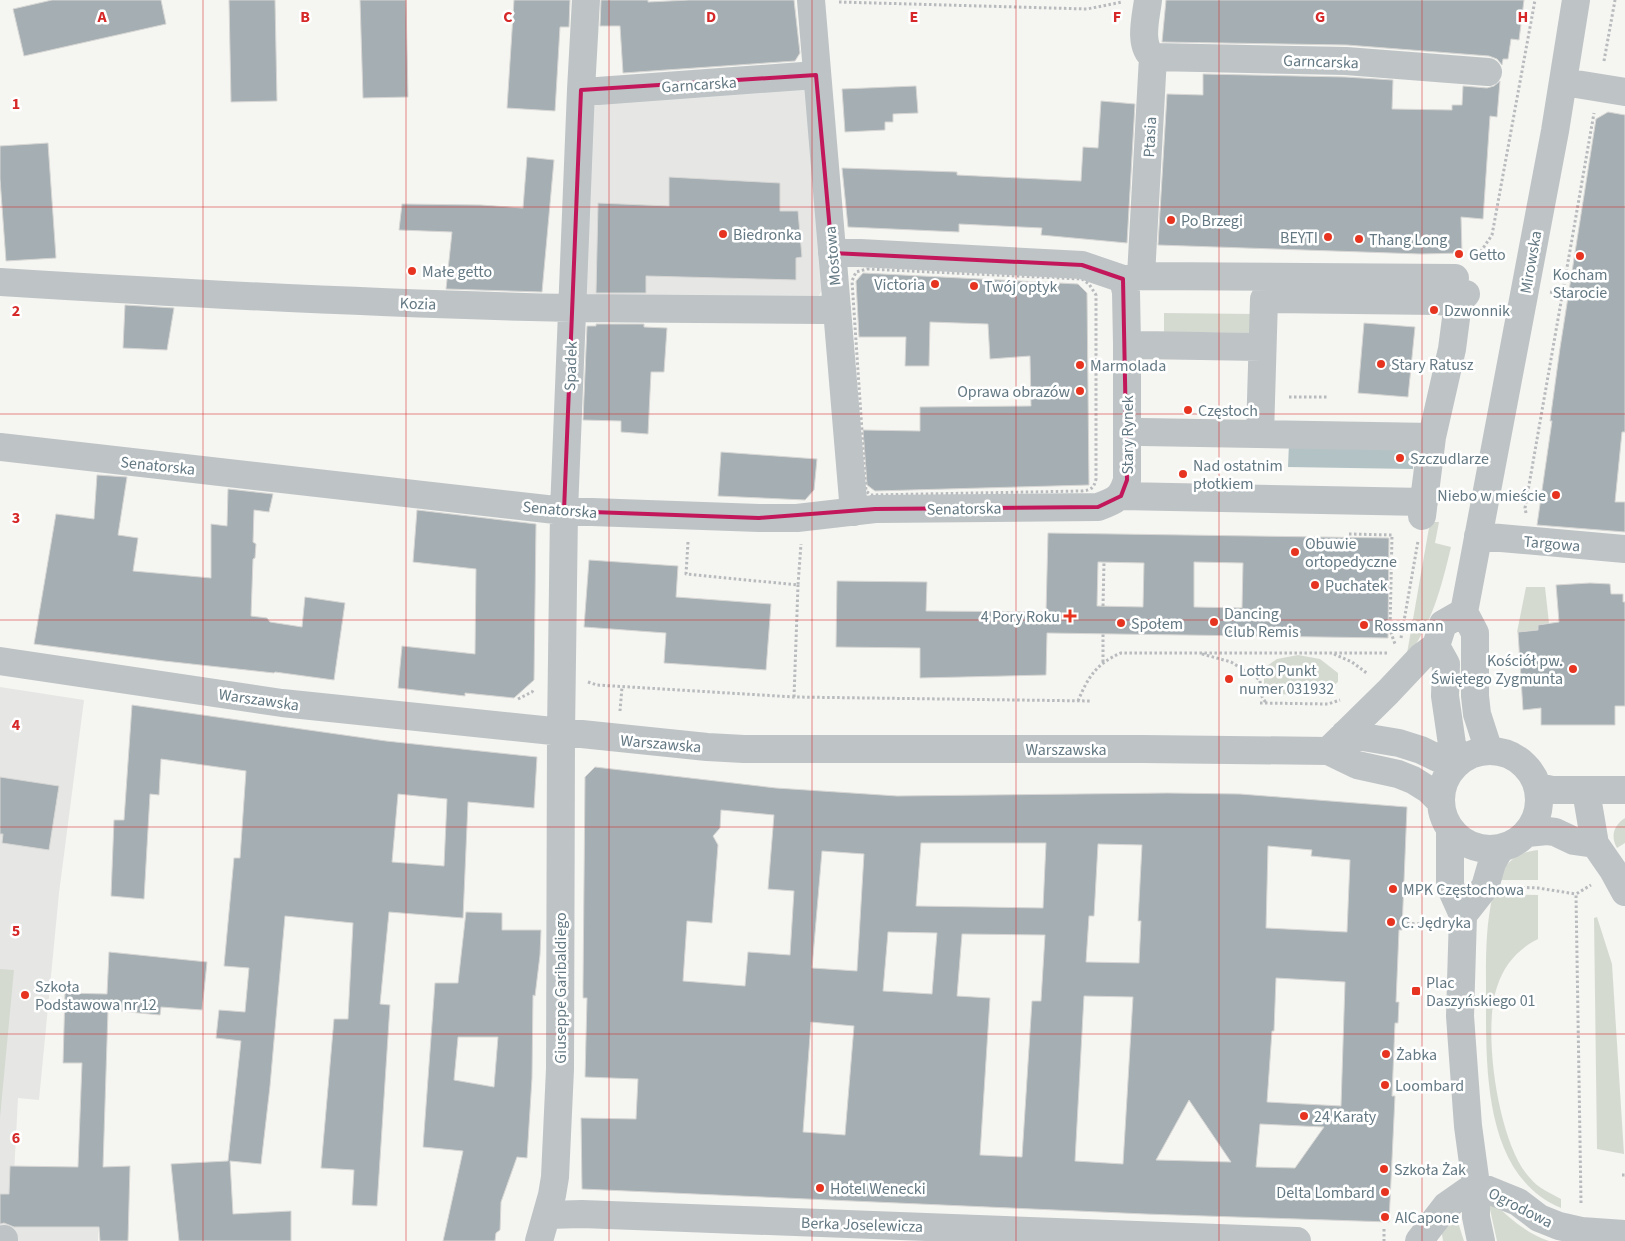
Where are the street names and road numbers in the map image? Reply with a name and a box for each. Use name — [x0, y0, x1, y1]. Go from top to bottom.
street label: Garncarska — [1283, 50, 1359, 74]
street label: Garncarska — [661, 71, 737, 99]
street label: Ptasia — [1138, 116, 1162, 158]
street label: Mostowa — [819, 225, 847, 287]
street label: Mirowska — [1515, 229, 1547, 295]
street label: Kozia — [399, 292, 437, 316]
street label: Spadek — [559, 341, 583, 391]
street label: Stary Rynek — [1117, 395, 1139, 475]
street label: Senatorska — [119, 451, 196, 481]
street label: Senatorska — [522, 496, 598, 524]
street label: Senatorska — [926, 497, 1002, 521]
street label: Targowa — [1523, 531, 1581, 557]
street label: Warszawska — [217, 683, 301, 717]
street label: Warszawska — [620, 730, 702, 758]
street label: Warszawska — [1025, 739, 1107, 761]
street label: Giuseppe Garibaldiego — [550, 912, 572, 1064]
street label: Ogrodowa — [1485, 1182, 1557, 1234]
street label: Berka Joselewicza — [801, 1212, 923, 1238]

